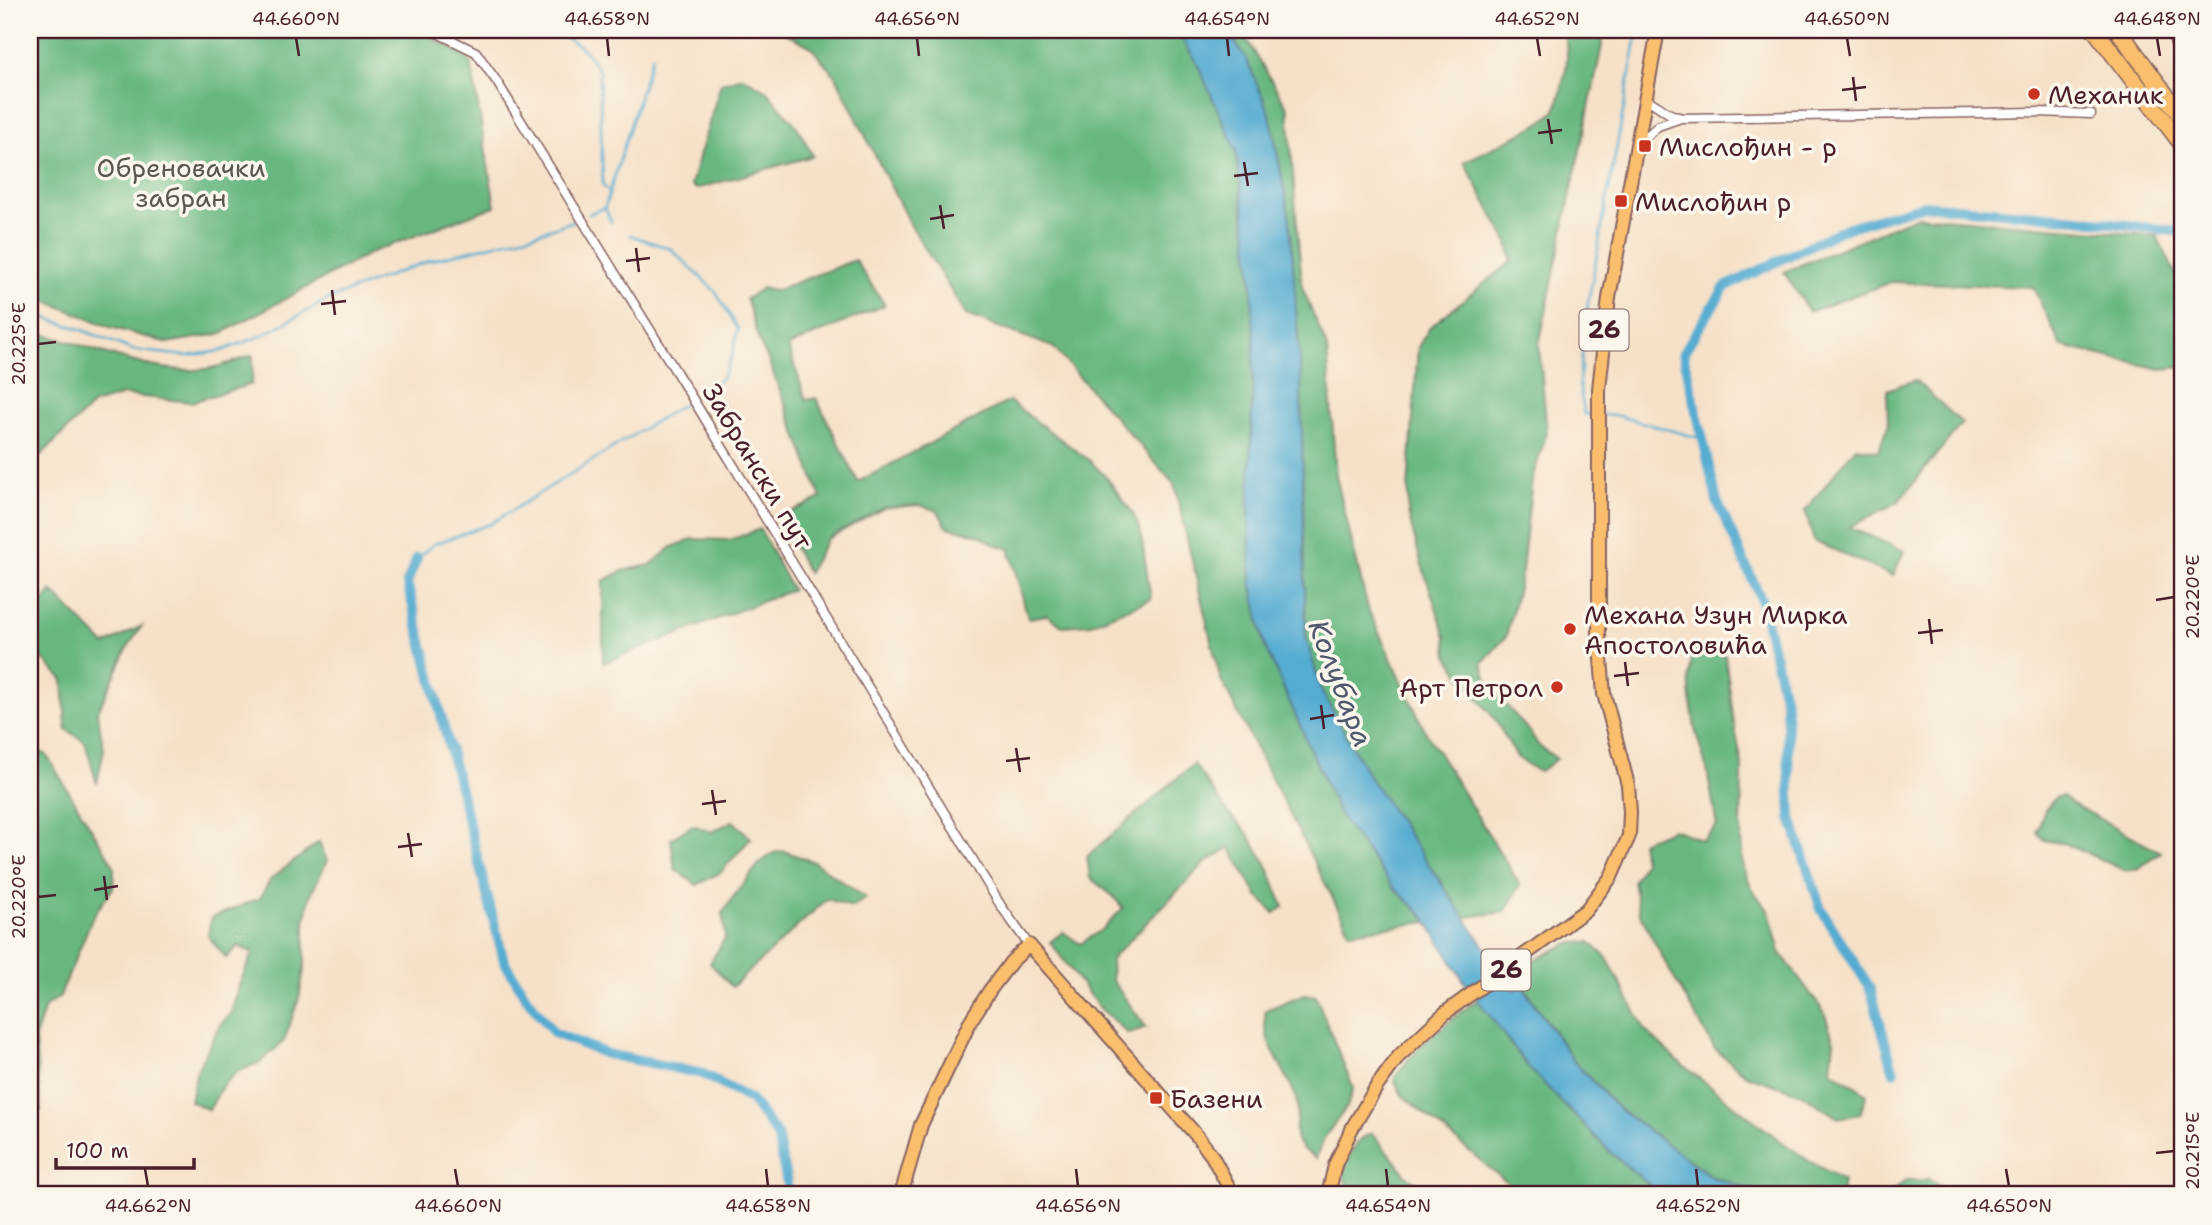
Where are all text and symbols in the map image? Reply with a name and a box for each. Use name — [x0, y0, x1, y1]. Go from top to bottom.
text: 44.660°N — [252, 7, 340, 31]
text: 44.658°N — [564, 7, 650, 31]
text: 44.656°N — [874, 7, 960, 31]
text: 44.654°N — [1184, 7, 1270, 31]
text: 44.652°N — [1494, 7, 1580, 31]
text: 44.650°N — [1804, 7, 1890, 31]
text: 44.648°N — [2113, 7, 2201, 31]
place label: Механик — [2048, 77, 2164, 112]
marker: Механик — [2026, 86, 2042, 102]
place label: Мислођин - р — [1659, 129, 1837, 164]
marker: Мислођин - р — [1637, 138, 1653, 154]
park label: Обреновачки забран — [96, 150, 266, 215]
place label: Мислођин р — [1635, 184, 1791, 219]
marker: Мислођин р — [1613, 193, 1629, 209]
text: 20.225°E — [7, 302, 31, 386]
road number: 26 — [1580, 310, 1628, 351]
street label: Забрански пут — [695, 376, 822, 556]
text: 20.220°E — [2181, 555, 2205, 639]
place label: Механа Узун Мирка Апостоловића — [1584, 597, 1847, 662]
water label: Колубара — [1299, 614, 1383, 752]
marker: Механа Узун Мирка Апостоловића — [1562, 621, 1578, 637]
place label: Арт Петрол — [1399, 670, 1544, 705]
marker: Арт Петрол — [1549, 679, 1565, 695]
text: 20.220°E — [7, 855, 31, 939]
road number: 26 — [1482, 950, 1530, 990]
place label: Базени — [1170, 1081, 1263, 1116]
marker: Базени — [1148, 1090, 1164, 1106]
text: 20.215°E — [2181, 1112, 2205, 1190]
scale bar — [56, 1127, 194, 1171]
text: 100 m — [66, 1137, 129, 1165]
text: 44.662°N — [104, 1194, 192, 1218]
text: 44.660°N — [414, 1194, 502, 1218]
text: 44.658°N — [725, 1194, 811, 1218]
text: 44.656°N — [1035, 1194, 1121, 1218]
text: 44.654°N — [1345, 1194, 1431, 1218]
text: 44.652°N — [1655, 1194, 1741, 1218]
text: 44.650°N — [1966, 1194, 2052, 1218]

